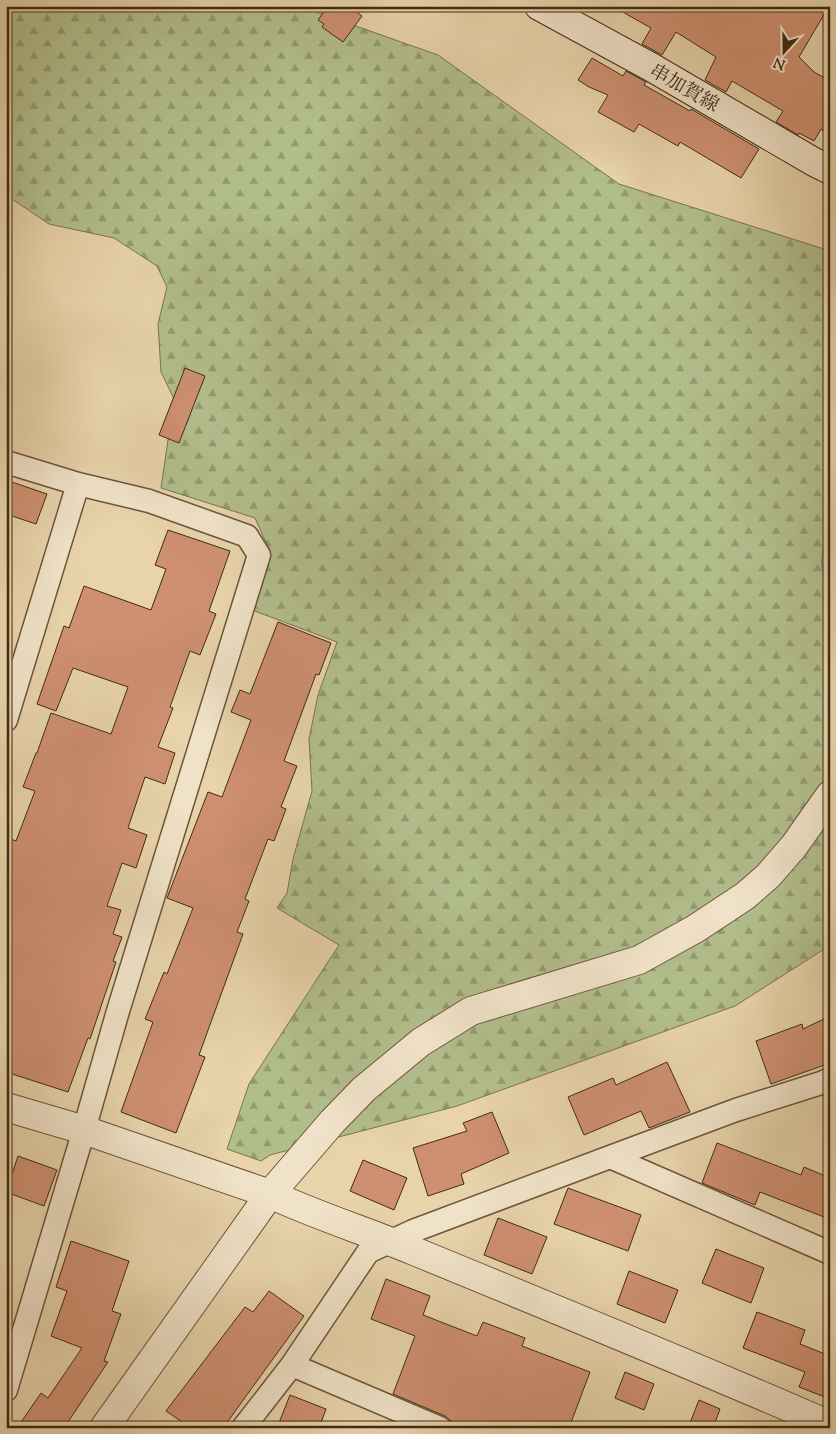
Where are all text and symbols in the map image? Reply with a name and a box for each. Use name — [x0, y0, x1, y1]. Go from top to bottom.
north arrow — [758, 28, 808, 78]
text: N — [771, 51, 789, 74]
street label: 串加賀線 — [644, 58, 723, 120]

